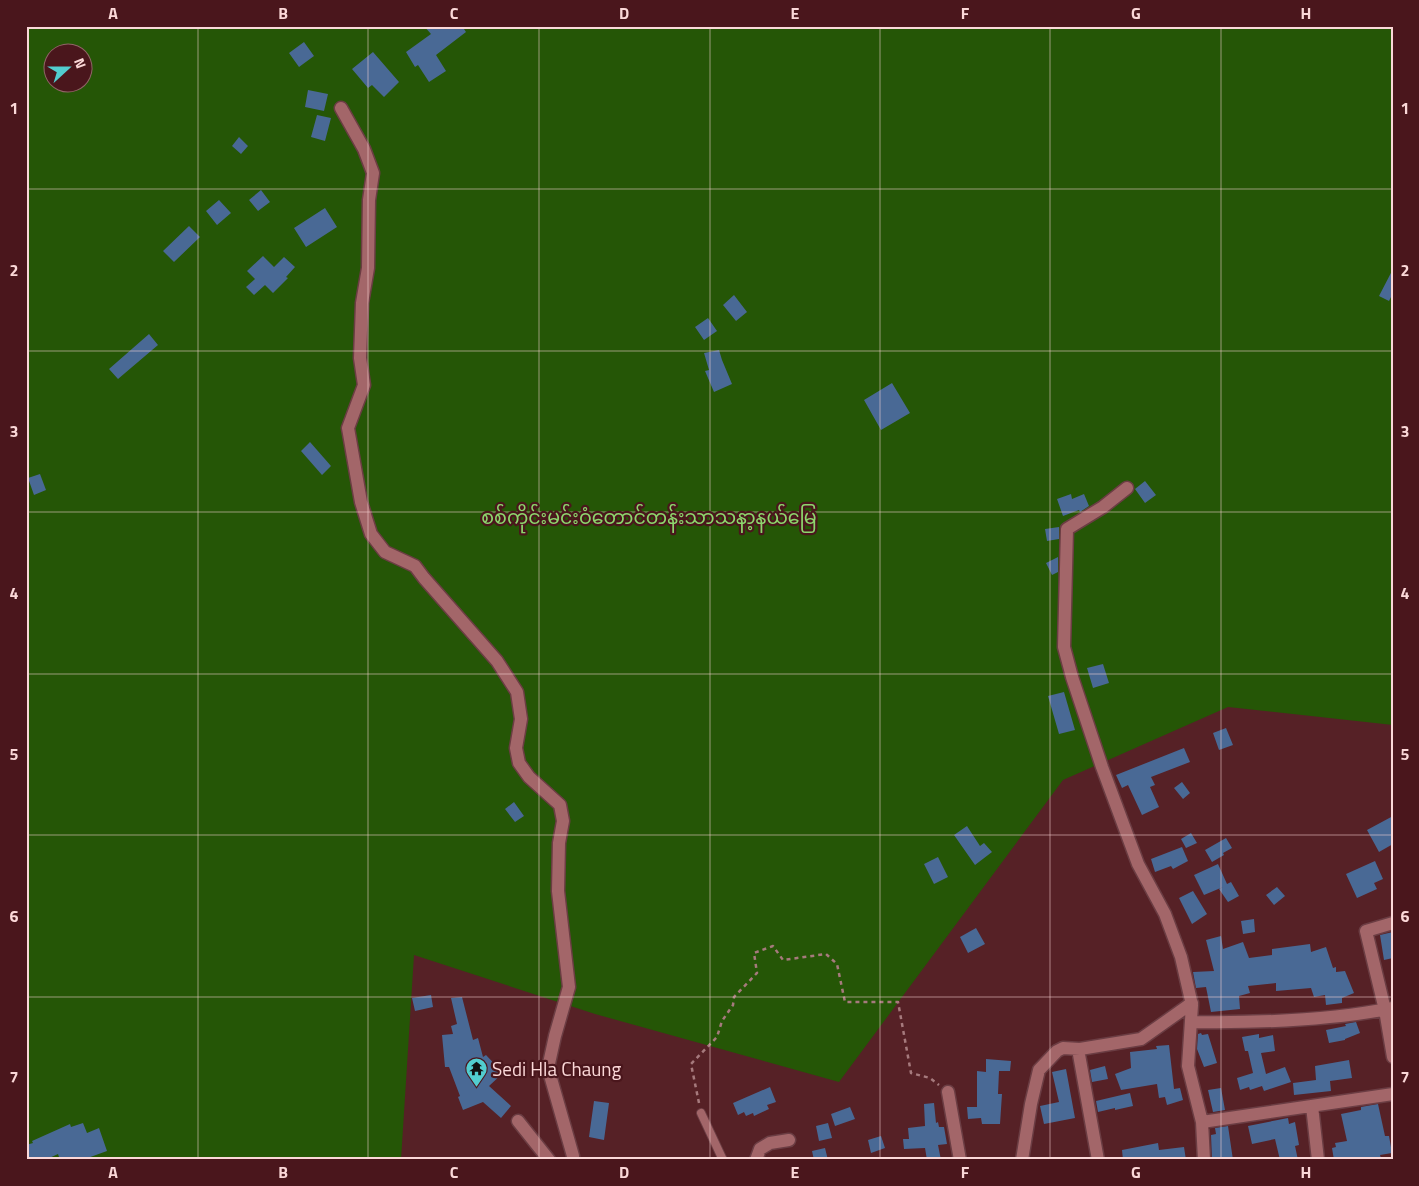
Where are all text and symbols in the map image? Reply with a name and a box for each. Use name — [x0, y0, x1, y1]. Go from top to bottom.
text: A — [108, 1, 118, 25]
text: B — [278, 1, 288, 25]
text: C — [450, 1, 459, 25]
text: D — [619, 1, 629, 25]
text: E — [791, 1, 800, 25]
text: F — [961, 1, 970, 25]
text: G — [1131, 1, 1141, 25]
text: H — [1301, 1, 1311, 25]
north arrow — [42, 42, 92, 92]
text: N — [69, 55, 92, 71]
text: 1 — [10, 96, 18, 120]
text: 1 — [1401, 96, 1409, 120]
text: 2 — [10, 258, 18, 282]
text: 2 — [1401, 258, 1409, 282]
text: 3 — [10, 419, 18, 443]
text: 3 — [1401, 419, 1409, 443]
park label: စစ်ကိုင်းမင်းဝံတောင်တန်းသာသနာ့နယ်မြေ — [481, 502, 817, 534]
text: 4 — [10, 581, 19, 605]
text: 4 — [1401, 581, 1410, 605]
text: 5 — [10, 742, 19, 766]
text: 5 — [1401, 742, 1410, 766]
text: 6 — [10, 904, 19, 928]
text: 6 — [1401, 904, 1410, 928]
place label: Sedi Hla Chaung — [492, 1054, 622, 1083]
temple icon: Sedi Hla Chaung — [464, 1056, 488, 1087]
text: 7 — [10, 1065, 18, 1089]
text: 7 — [1401, 1065, 1409, 1089]
text: A — [108, 1160, 118, 1184]
text: B — [278, 1160, 288, 1184]
text: C — [450, 1160, 459, 1184]
text: D — [619, 1160, 629, 1184]
text: E — [791, 1160, 800, 1184]
text: F — [961, 1160, 970, 1184]
text: G — [1131, 1160, 1141, 1184]
text: H — [1301, 1160, 1311, 1184]

